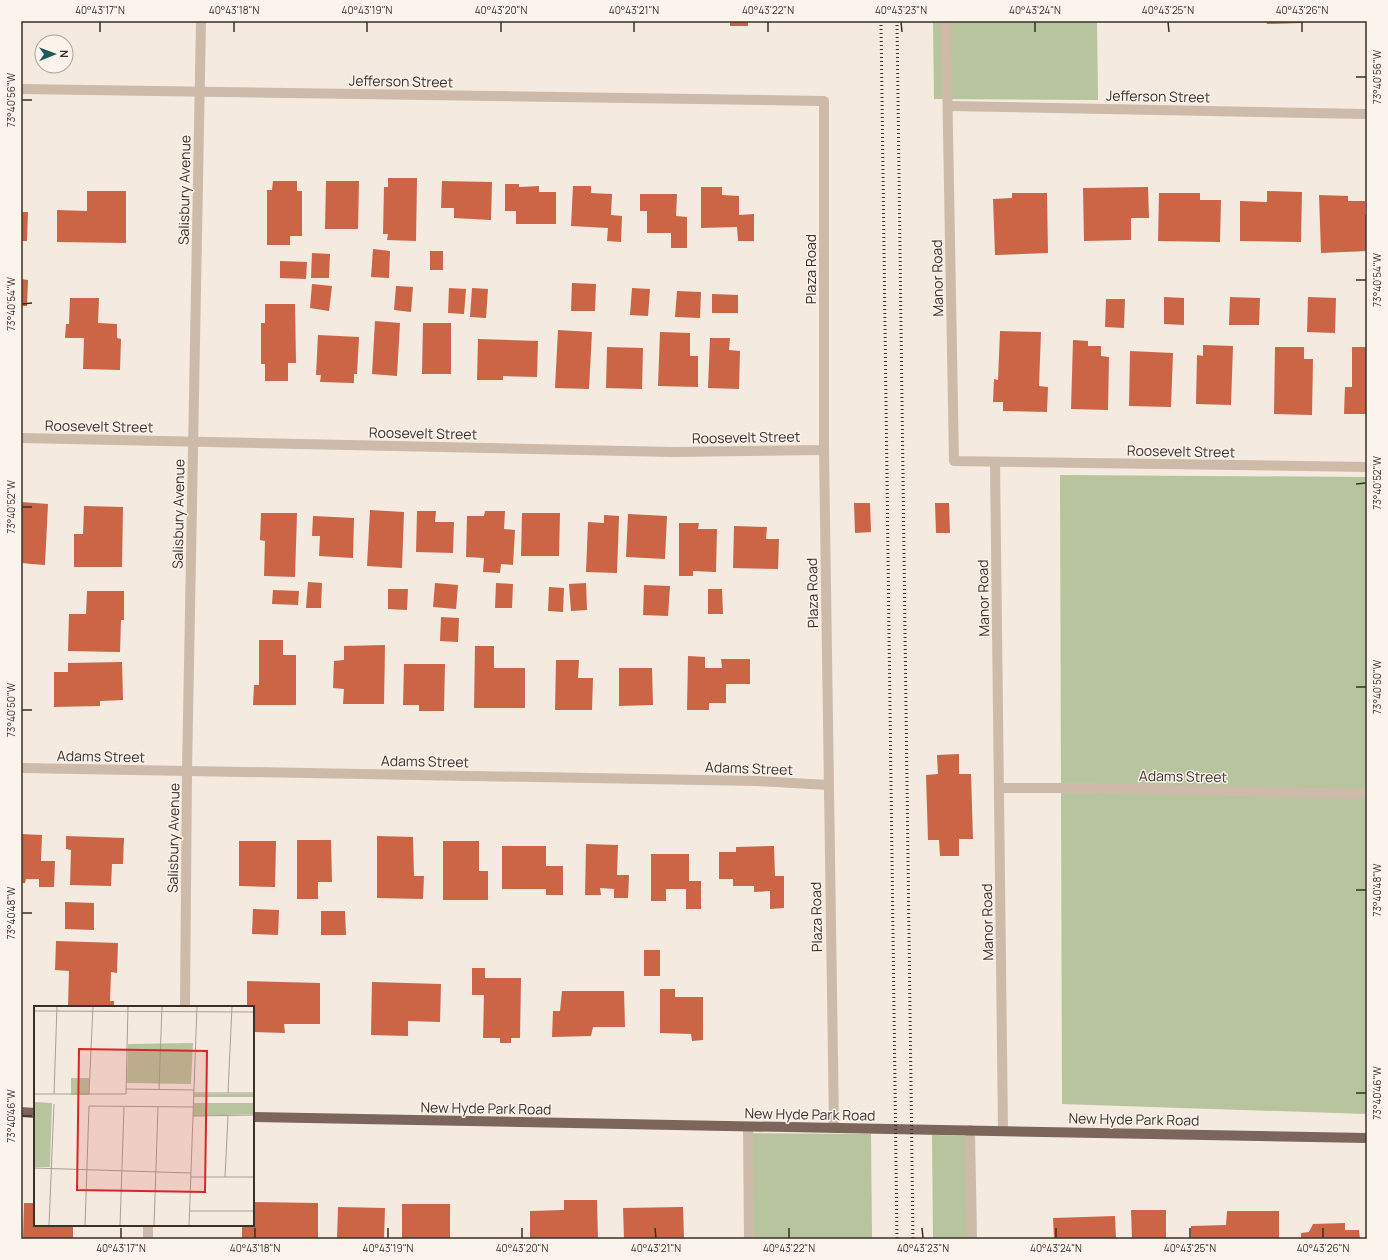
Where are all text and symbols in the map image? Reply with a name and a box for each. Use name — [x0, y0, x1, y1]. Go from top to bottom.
text: 40°43'17"N — [75, 3, 125, 17]
text: 40°43'18"N — [209, 3, 259, 17]
text: 40°43'19"N — [342, 3, 393, 17]
text: 40°43'20"N — [475, 3, 527, 17]
text: 40°43'21"N — [609, 3, 659, 17]
text: 40°43'22"N — [742, 3, 794, 17]
text: 40°43'23"N — [875, 3, 927, 17]
text: 40°43'24"N — [1009, 3, 1061, 17]
text: 40°43'25"N — [1142, 3, 1194, 17]
text: 40°43'26"N — [1276, 3, 1329, 17]
north arrow — [34, 34, 74, 74]
text: 73°40'56"W — [1370, 49, 1384, 104]
text: N — [57, 50, 72, 58]
street label: Jefferson Street — [349, 71, 454, 91]
text: 73°40'56"W — [4, 72, 18, 127]
street label: Jefferson Street — [1106, 86, 1211, 106]
street label: Salisbury Avenue — [174, 135, 194, 245]
street label: Plaza Road — [801, 234, 820, 304]
street label: Manor Road — [927, 239, 947, 317]
text: 73°40'54"W — [1370, 252, 1384, 307]
text: 73°40'54"W — [4, 276, 18, 331]
street label: Roosevelt Street — [45, 416, 154, 436]
street label: Roosevelt Street — [369, 423, 478, 443]
street label: Roosevelt Street — [692, 427, 801, 447]
street label: Roosevelt Street — [1127, 441, 1236, 461]
text: 73°40'52"W — [1370, 456, 1384, 510]
street label: Salisbury Avenue — [168, 459, 188, 569]
text: 73°40'52"W — [4, 480, 18, 534]
street label: Plaza Road — [802, 558, 822, 628]
street label: Manor Road — [973, 559, 993, 637]
text: 73°40'50"W — [1370, 659, 1384, 714]
text: 73°40'50"W — [4, 682, 18, 737]
street label: Adams Street — [57, 746, 146, 766]
street label: Adams Street — [381, 751, 470, 771]
street label: Adams Street — [705, 757, 794, 779]
street label: Adams Street — [1139, 766, 1228, 786]
street label: Salisbury Avenue — [163, 783, 183, 893]
text: 73°40'48"W — [1370, 863, 1384, 916]
street label: Plaza Road — [806, 882, 826, 952]
street label: Manor Road — [977, 883, 997, 961]
text: 73°40'48"W — [4, 886, 18, 939]
inset map — [34, 1006, 254, 1226]
text: 73°40'46"W — [1370, 1066, 1384, 1120]
text: 73°40'46"W — [4, 1089, 18, 1143]
street label: New Hyde Park Road — [420, 1097, 552, 1119]
street label: New Hyde Park Road — [744, 1103, 876, 1125]
street label: New Hyde Park Road — [1068, 1108, 1200, 1130]
text: 40°43'17"N — [96, 1241, 146, 1255]
text: 40°43'18"N — [230, 1241, 280, 1255]
text: 40°43'19"N — [363, 1241, 414, 1255]
text: 40°43'20"N — [496, 1241, 548, 1255]
text: 40°43'21"N — [631, 1241, 681, 1255]
text: 40°43'22"N — [763, 1241, 815, 1255]
text: 40°43'23"N — [897, 1241, 949, 1255]
text: 40°43'24"N — [1030, 1241, 1082, 1255]
text: 40°43'25"N — [1164, 1241, 1216, 1255]
text: 40°43'26"N — [1297, 1241, 1350, 1255]

